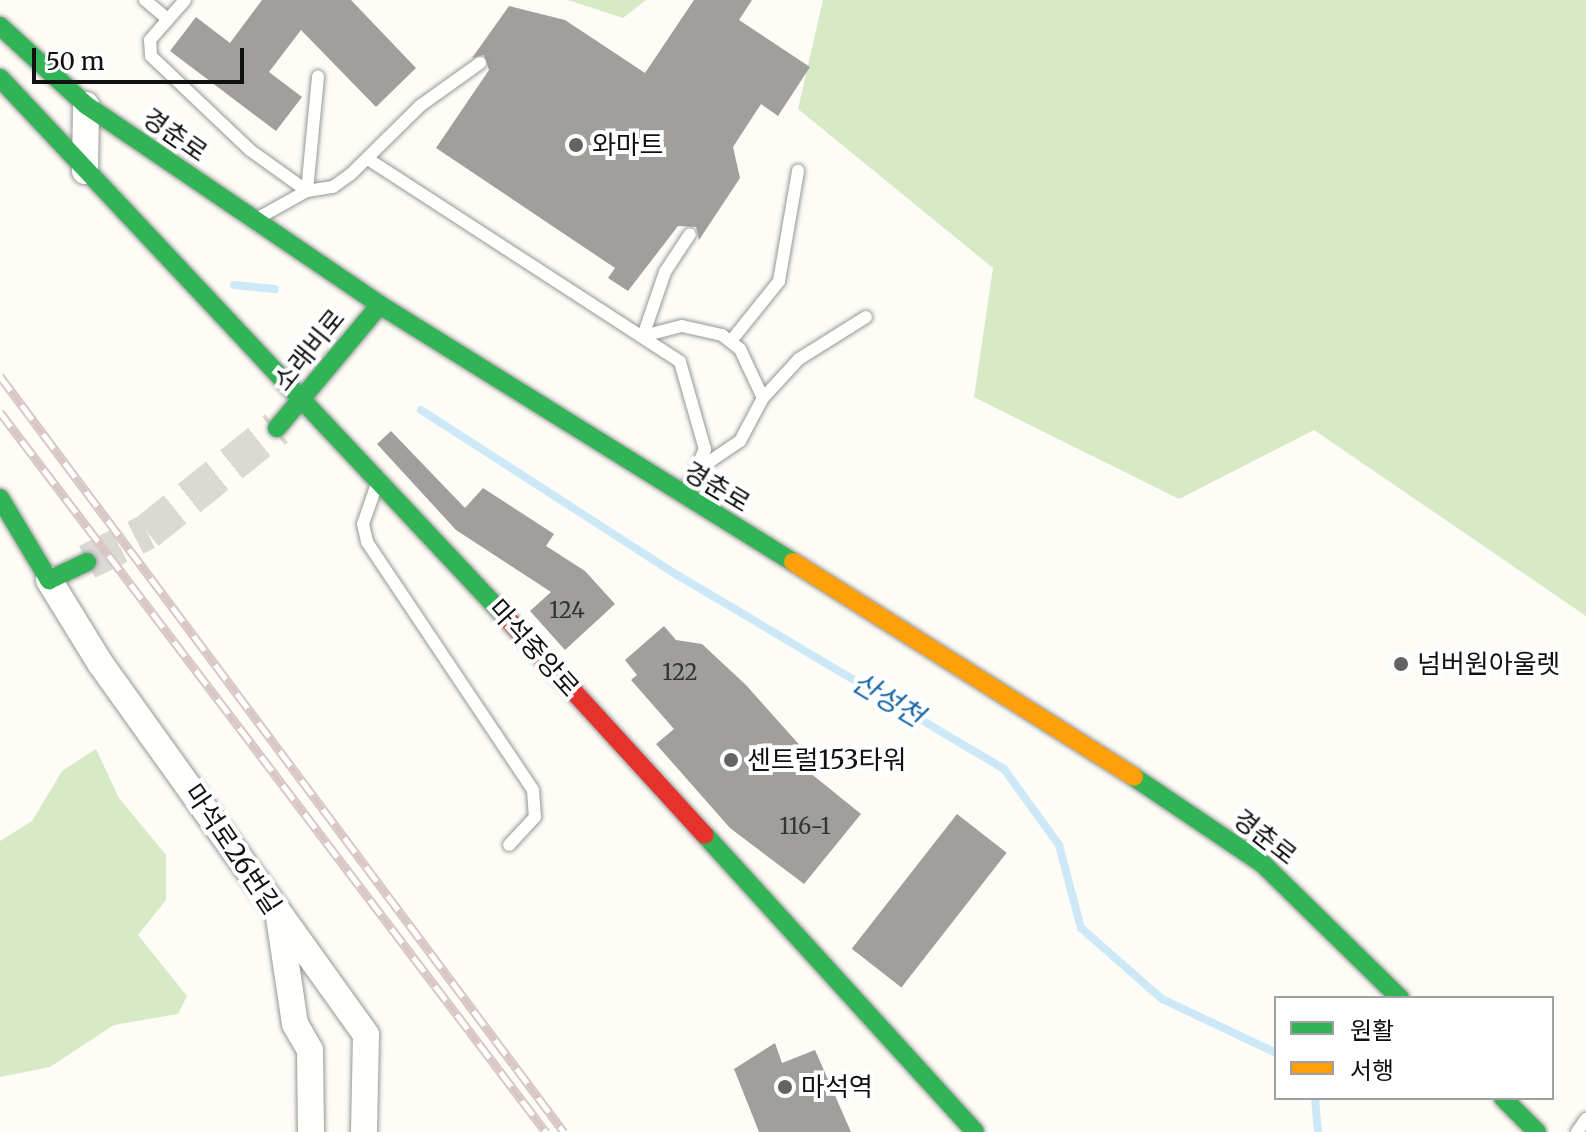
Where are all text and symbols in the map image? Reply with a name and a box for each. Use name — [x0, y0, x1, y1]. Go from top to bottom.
scale bar — [36, 32, 248, 82]
text: 50 m — [46, 46, 105, 77]
street label: 경춘로 — [137, 102, 213, 168]
place label: 와마트 — [592, 129, 664, 161]
marker: 와마트 — [567, 136, 585, 154]
street label: 소래비로 — [267, 303, 351, 397]
street label: 경춘로 — [678, 455, 756, 519]
street label: 마석중앙로 — [482, 593, 586, 703]
house number: 124 — [549, 598, 585, 624]
place label: 넘버원아울렛 — [1417, 648, 1561, 680]
marker: 넘버원아울렛 — [1392, 655, 1410, 673]
house number: 122 — [662, 660, 698, 686]
water label: 산성천 — [846, 665, 930, 733]
place label: 센트럴153타워 — [747, 744, 906, 776]
marker: 센트럴153타워 — [722, 751, 740, 769]
street label: 마석로26번길 — [178, 778, 288, 920]
street label: 경춘로 — [1227, 803, 1303, 871]
house number: 116-1 — [780, 814, 830, 840]
legend — [1274, 996, 1554, 1100]
text: 원활 — [1350, 1015, 1394, 1046]
text: 서행 — [1350, 1055, 1394, 1086]
place label: 마석역 — [801, 1071, 873, 1103]
marker: 마석역 — [776, 1078, 794, 1096]

